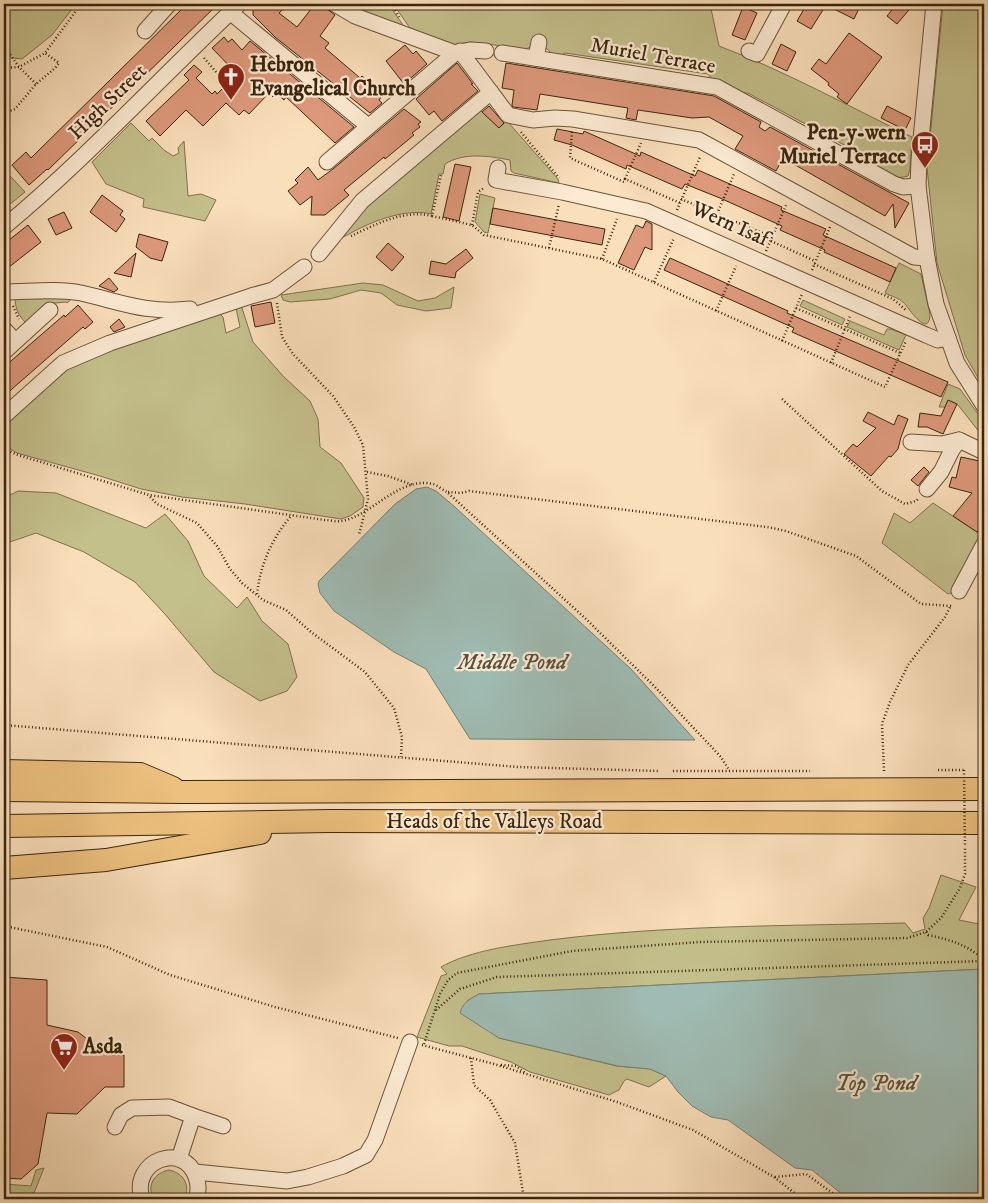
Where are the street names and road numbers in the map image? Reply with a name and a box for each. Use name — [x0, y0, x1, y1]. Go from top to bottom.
street label: Muriel Terrace — [588, 32, 718, 80]
street label: High Street — [64, 58, 153, 146]
street label: Wern Isaf — [687, 195, 776, 254]
street label: Heads of the Valleys Road — [386, 809, 603, 835]

